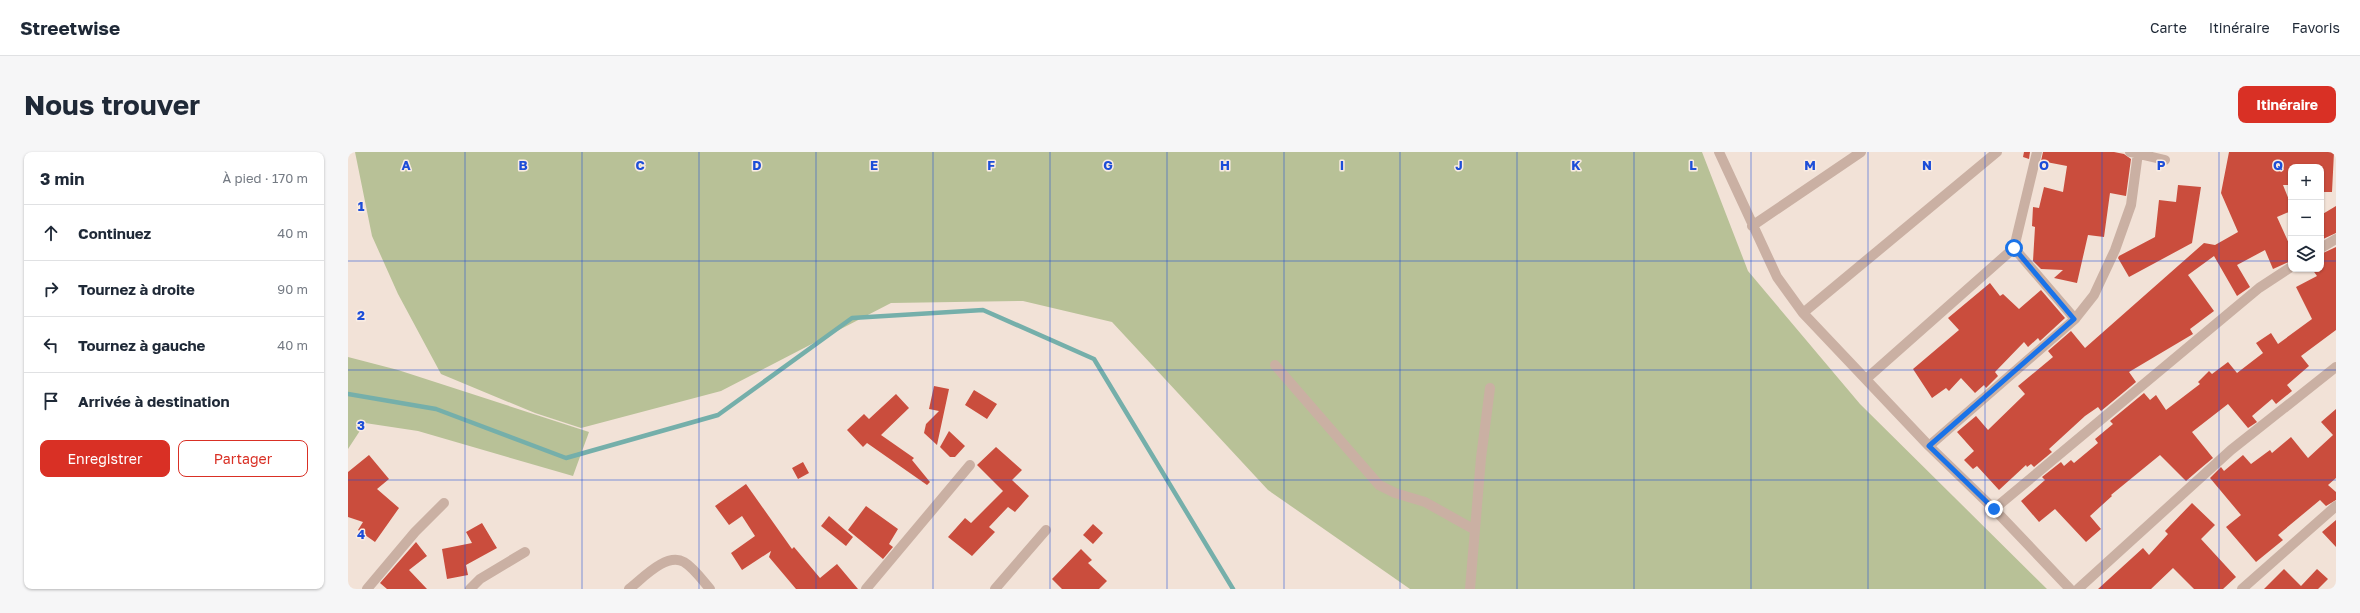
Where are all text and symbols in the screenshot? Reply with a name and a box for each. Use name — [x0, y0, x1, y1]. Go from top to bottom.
text: Streetwise — [20, 16, 120, 39]
text: Carte — [2150, 19, 2187, 36]
text: Itinéraire — [2209, 19, 2270, 36]
text: Favoris — [2292, 19, 2340, 36]
button: Itinéraire — [2238, 86, 2336, 123]
text: Nous trouver — [24, 88, 200, 121]
text: A — [401, 157, 411, 173]
text: B — [518, 157, 528, 173]
text: C — [635, 157, 645, 173]
text: D — [752, 157, 762, 173]
text: E — [870, 157, 878, 173]
text: F — [987, 157, 995, 173]
text: G — [1103, 157, 1113, 173]
text: H — [1220, 157, 1230, 173]
text: I — [1340, 157, 1344, 173]
text: J — [1455, 157, 1463, 173]
text: K — [1571, 157, 1581, 173]
text: L — [1689, 157, 1697, 173]
text: M — [1804, 157, 1816, 173]
text: N — [1922, 157, 1932, 173]
text: O — [2039, 157, 2049, 173]
text: P — [2157, 157, 2166, 173]
text: Q — [2273, 157, 2283, 173]
map controls — [2288, 164, 2324, 272]
button: + — [2288, 164, 2324, 200]
text: 3 min — [40, 168, 84, 189]
text: À pied · 170 m — [223, 170, 308, 186]
text: 1 — [358, 198, 365, 214]
button: − — [2288, 200, 2324, 236]
icon: ahead — [40, 222, 62, 244]
text: Continuez — [78, 224, 151, 242]
text: 40 m — [277, 225, 308, 241]
button: layers — [2288, 236, 2324, 272]
route start — [2005, 239, 2023, 257]
icon: right — [40, 278, 62, 300]
text: Tournez à droite — [78, 280, 195, 298]
text: 90 m — [277, 281, 308, 297]
text: 2 — [357, 307, 365, 323]
icon: left — [40, 334, 62, 356]
text: Tournez à gauche — [78, 336, 205, 354]
text: 40 m — [277, 337, 308, 353]
icon: arrive — [40, 390, 62, 412]
text: Arrivée à destination — [78, 392, 230, 410]
text: 3 — [357, 417, 365, 433]
button: Enregistrer — [40, 440, 170, 477]
button: Partager — [178, 440, 308, 477]
route end — [1985, 500, 2003, 518]
text: 4 — [357, 526, 365, 542]

